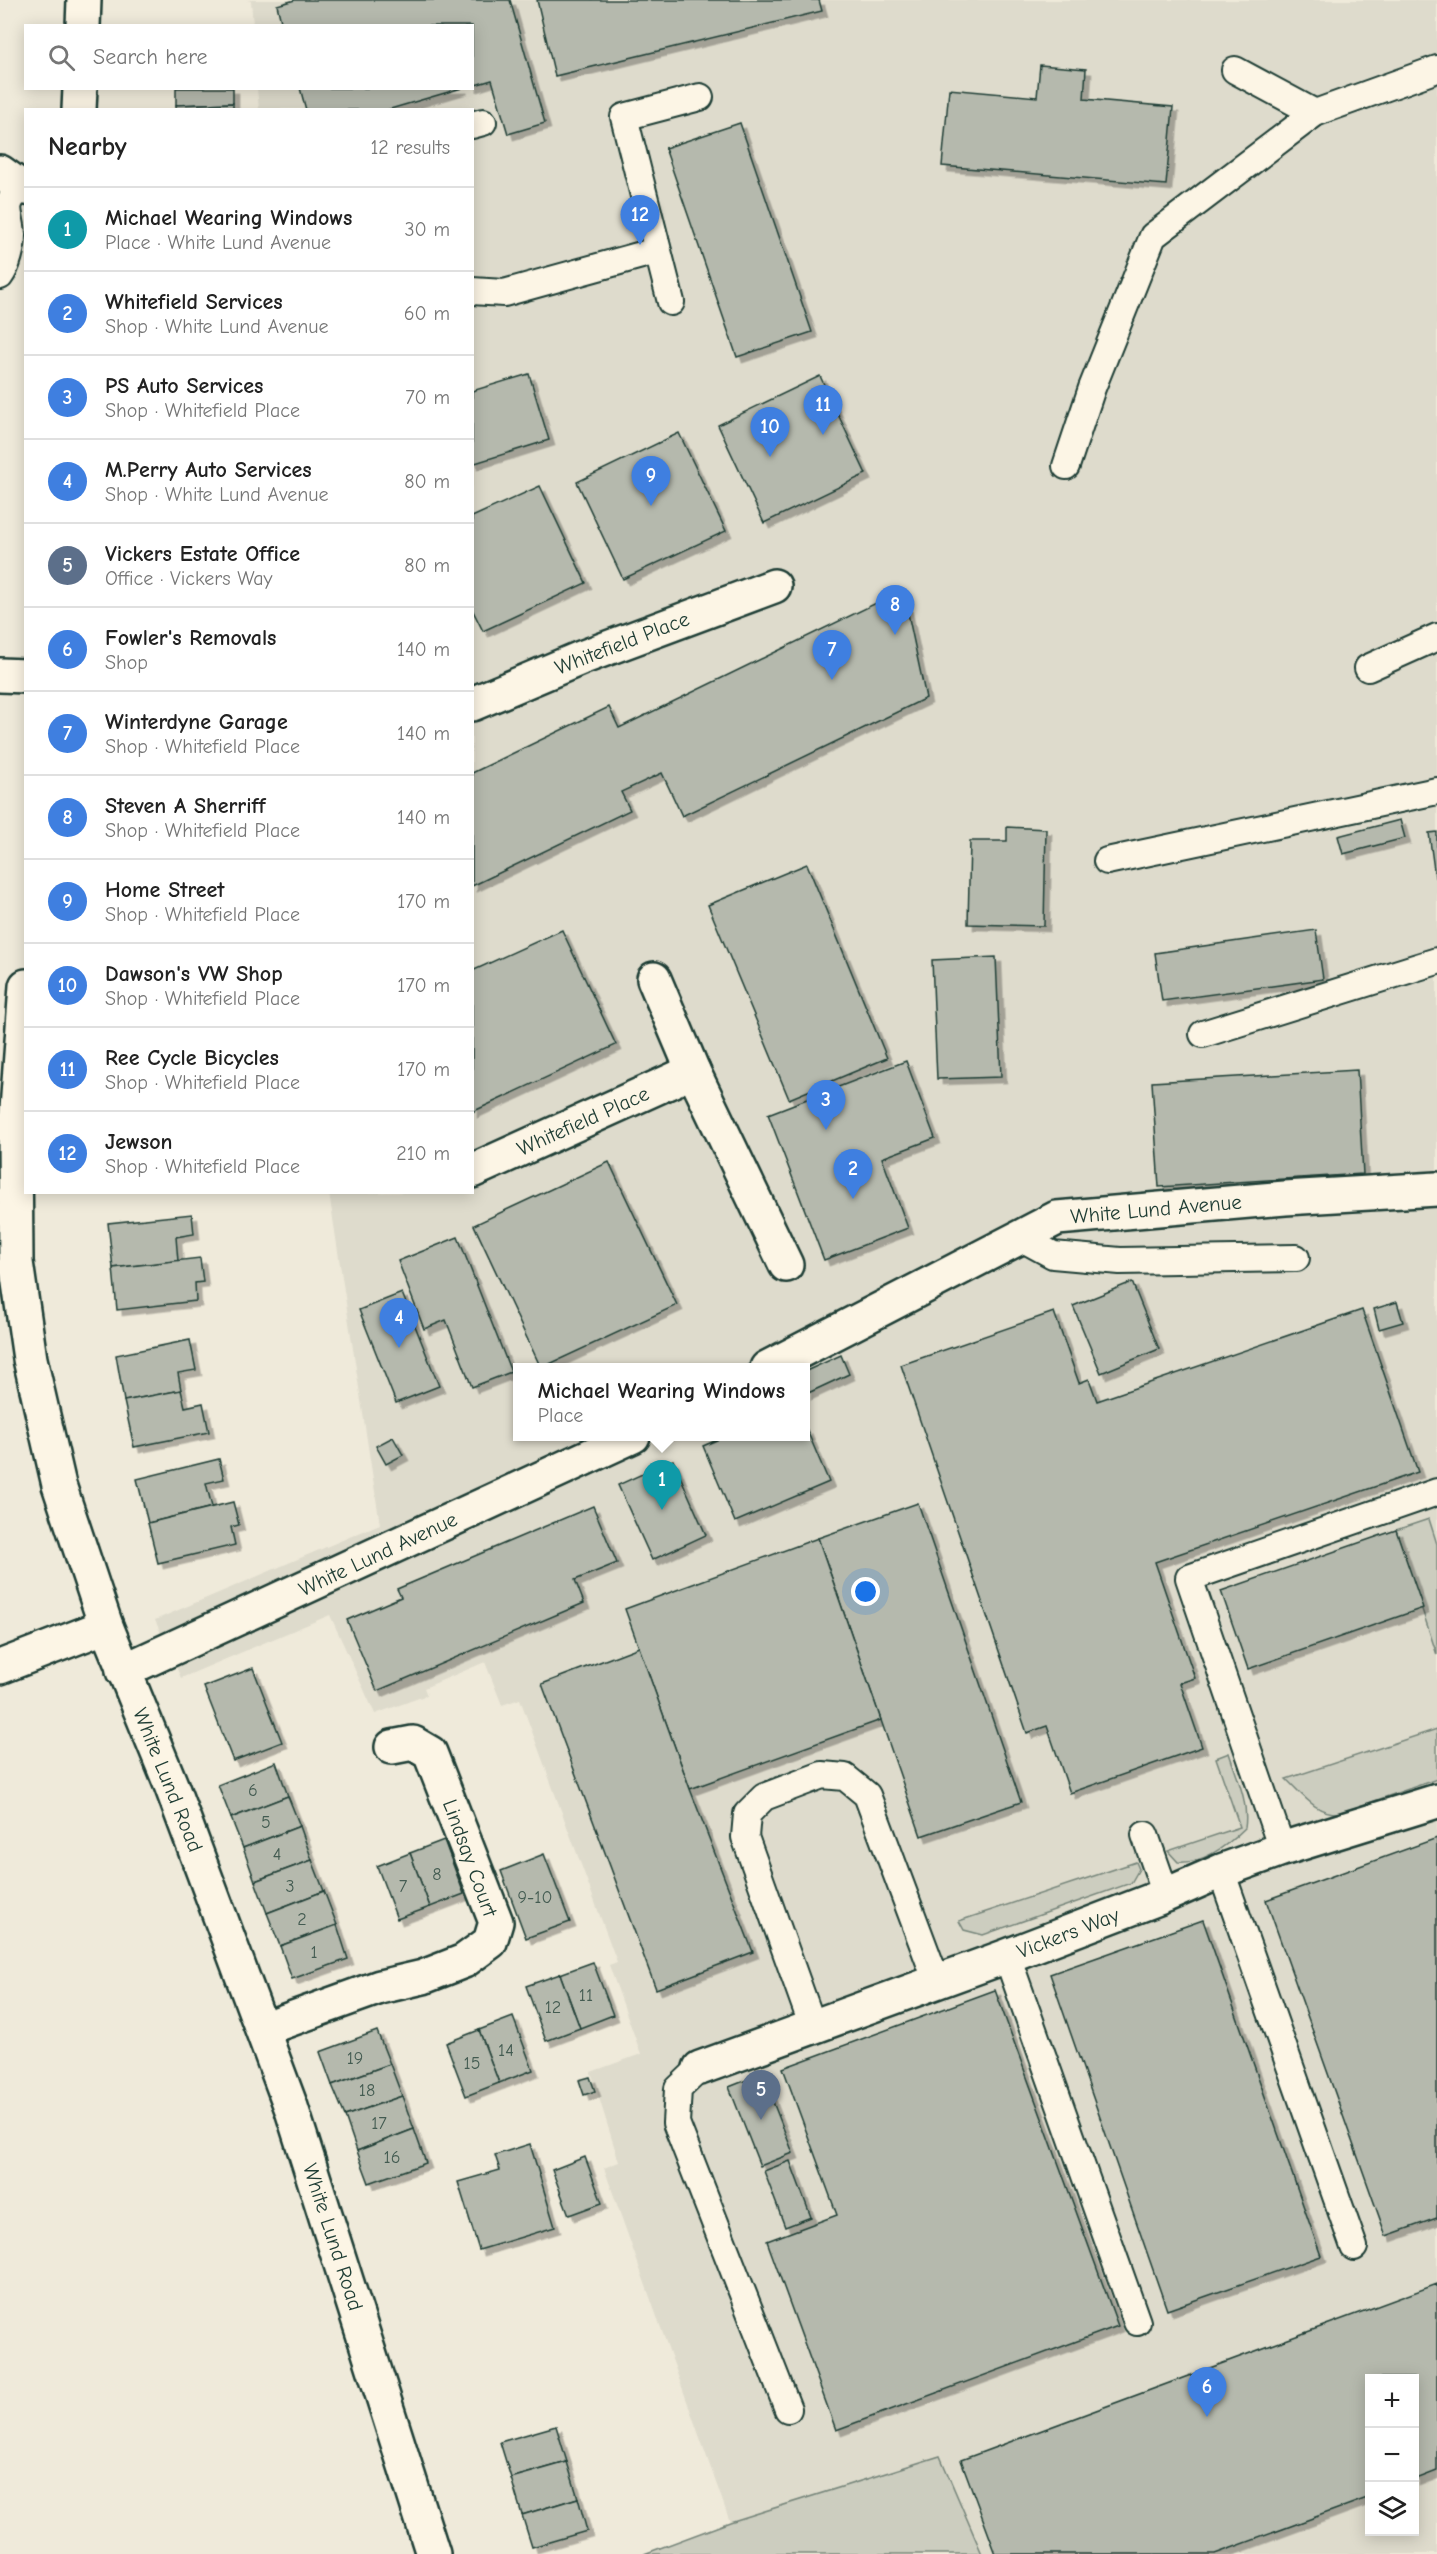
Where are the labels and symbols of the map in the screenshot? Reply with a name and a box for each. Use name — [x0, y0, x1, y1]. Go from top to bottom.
pin: 12 — [620, 196, 660, 245]
pin: 11 — [804, 386, 842, 435]
pin: 10 — [750, 408, 790, 457]
pin: 9 — [632, 456, 670, 506]
pin: 8 — [876, 586, 914, 635]
street label: Whitefield Place — [551, 606, 693, 680]
pin: 7 — [812, 630, 852, 680]
pin: 3 — [806, 1080, 846, 1130]
street label: Whitefield Place — [513, 1081, 653, 1161]
pin: 2 — [834, 1150, 872, 1199]
street label: White Lund Avenue — [1069, 1190, 1243, 1228]
pin: 4 — [380, 1298, 418, 1348]
pin: 1 — [642, 1460, 682, 1510]
street label: White Lund Avenue — [295, 1507, 461, 1601]
your location — [851, 1577, 880, 1606]
street label: White Lund Road — [128, 1704, 208, 1856]
house number: 6 — [248, 1780, 258, 1801]
street label: Lindsay Court — [438, 1796, 503, 1921]
house number: 5 — [261, 1812, 271, 1833]
house number: 4 — [273, 1844, 281, 1865]
house number: 8 — [432, 1864, 442, 1885]
house number: 3 — [285, 1876, 295, 1897]
house number: 7 — [399, 1876, 408, 1897]
house number: 9-10 — [518, 1887, 552, 1908]
street label: Vickers Way — [1014, 1902, 1123, 1963]
house number: 2 — [297, 1909, 307, 1930]
house number: 1 — [310, 1942, 318, 1963]
house number: 11 — [579, 1985, 593, 2006]
house number: 12 — [545, 1997, 561, 2018]
house number: 14 — [498, 2040, 514, 2061]
house number: 19 — [347, 2048, 363, 2069]
house number: 15 — [464, 2053, 480, 2074]
pin: 5 — [742, 2070, 780, 2120]
house number: 18 — [359, 2080, 375, 2101]
house number: 17 — [371, 2113, 387, 2134]
house number: 16 — [384, 2147, 400, 2168]
street label: White Lund Road — [298, 2160, 368, 2314]
pin: 6 — [1188, 2368, 1226, 2417]

